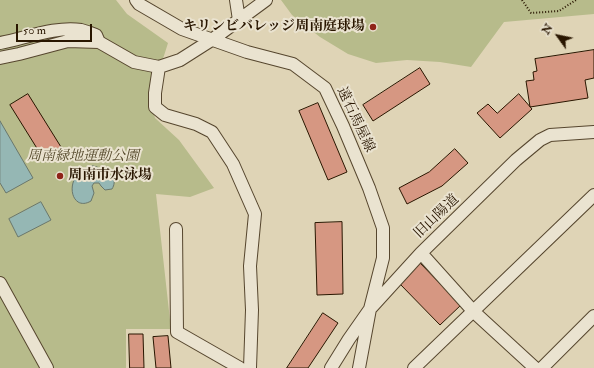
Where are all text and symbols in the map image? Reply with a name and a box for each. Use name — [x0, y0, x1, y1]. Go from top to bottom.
scale bar — [18, 16, 94, 42]
north arrow — [538, 16, 578, 56]
place label: キリンビバレッジ周南庭球場 — [183, 19, 365, 35]
marker: キリンビバレッジ周南庭球場 — [368, 22, 378, 32]
text: N — [539, 22, 556, 37]
text: 50 m — [23, 23, 46, 38]
street label: 遠石馬屋線 — [333, 85, 377, 155]
park label: 周南緑地運動公園 — [27, 149, 139, 165]
place label: 周南市水泳場 — [68, 168, 152, 184]
marker: 周南市水泳場 — [55, 171, 65, 181]
street label: 旧山陽道 — [411, 192, 463, 242]

